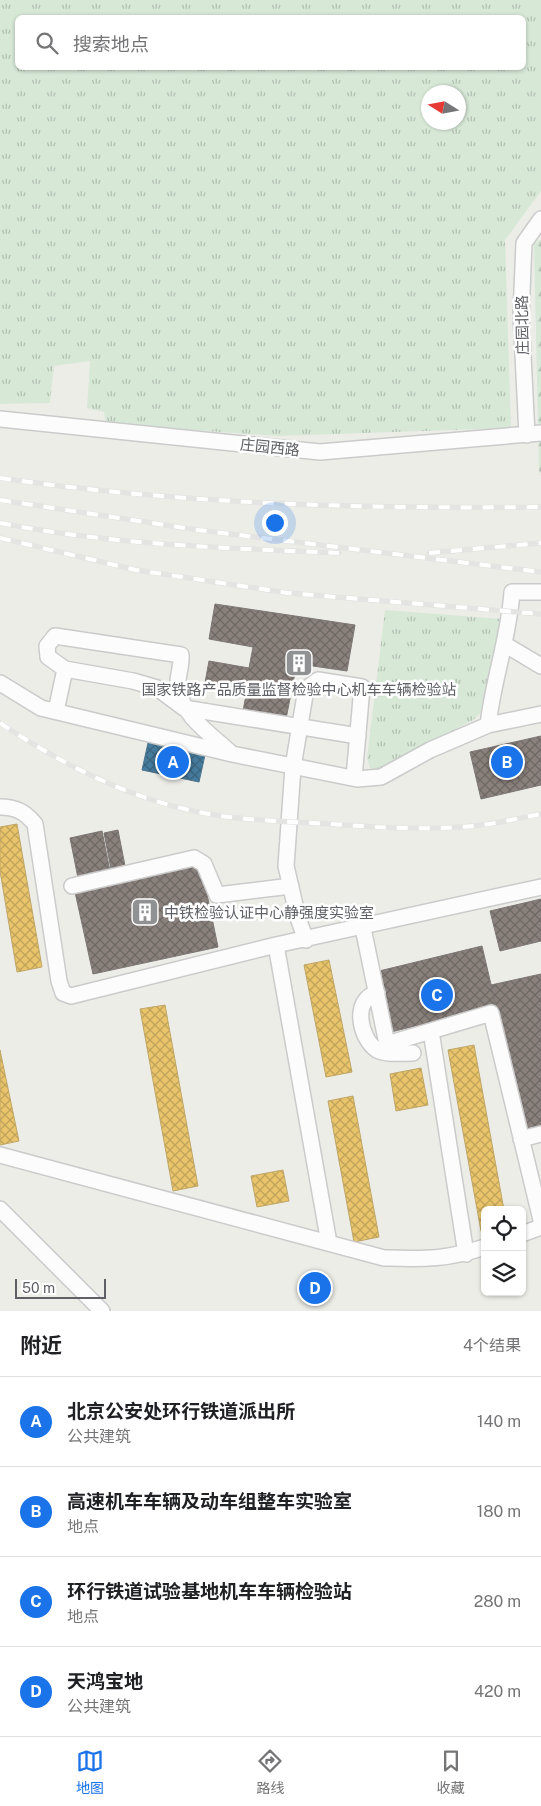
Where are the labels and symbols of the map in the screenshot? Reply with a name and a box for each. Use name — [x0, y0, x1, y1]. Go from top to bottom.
north arrow — [421, 85, 466, 130]
street label: 庄园北路 — [513, 295, 531, 355]
street label: 庄园西路 — [239, 435, 301, 459]
your location — [262, 510, 288, 536]
building icon: 国家铁路产品质量监督检验中心机车车辆检验站 — [284, 648, 314, 678]
place label: 国家铁路产品质量监督检验中心机车车辆检验站 — [141, 681, 457, 698]
pin: A — [157, 743, 189, 781]
pin: B — [491, 743, 523, 781]
building icon: 中铁检验认证中心静强度实验室 — [130, 897, 160, 927]
place label: 中铁检验认证中心静强度实验室 — [164, 904, 374, 921]
pin: C — [421, 976, 453, 1014]
pin: D — [299, 1269, 331, 1307]
scale bar — [15, 1276, 106, 1299]

